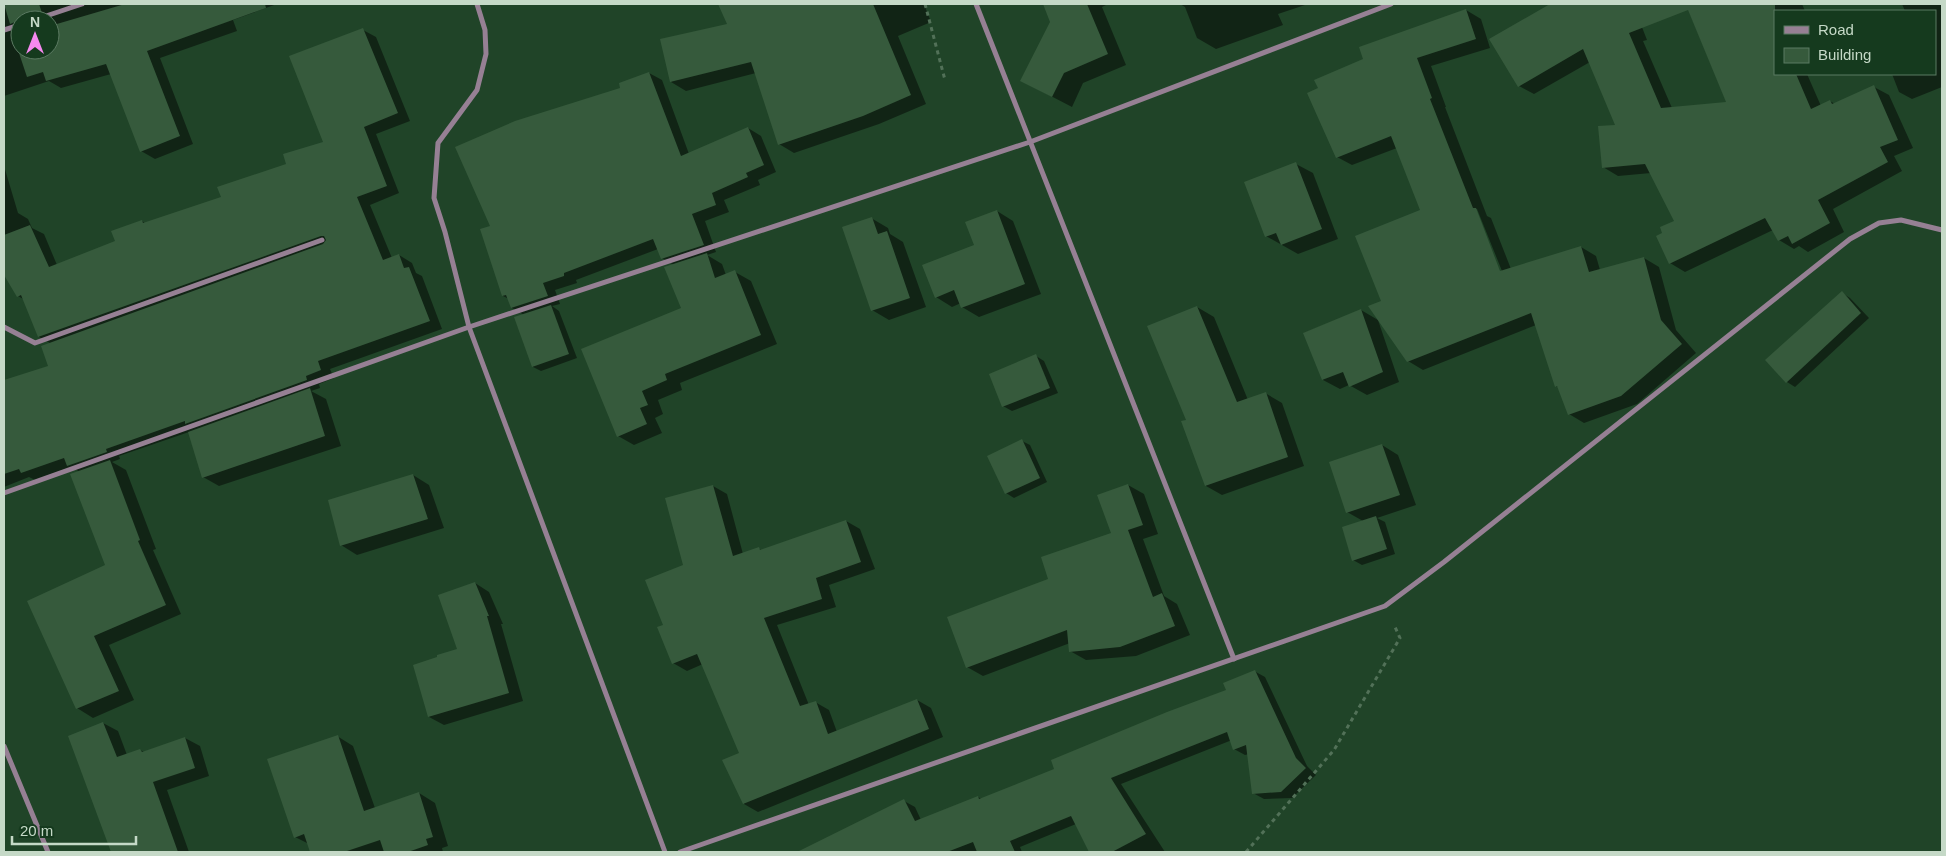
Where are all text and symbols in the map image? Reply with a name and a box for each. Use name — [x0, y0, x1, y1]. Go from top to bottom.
north arrow — [10, 10, 60, 60]
legend — [1774, 10, 1936, 75]
text: N — [30, 14, 40, 30]
text: Road — [1818, 21, 1854, 38]
text: Building — [1818, 46, 1871, 63]
scale bar — [12, 814, 136, 846]
text: 20 m — [20, 822, 53, 839]

